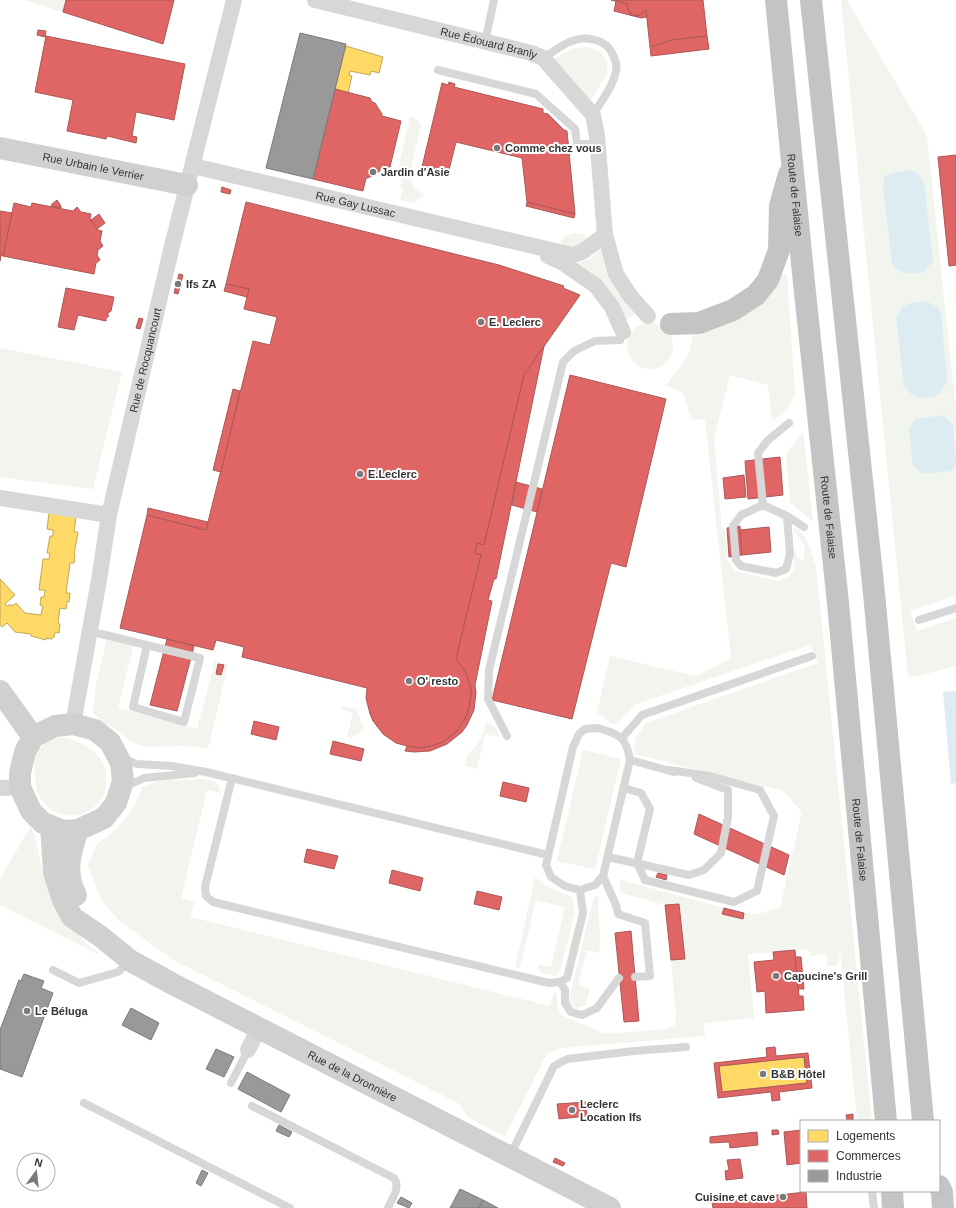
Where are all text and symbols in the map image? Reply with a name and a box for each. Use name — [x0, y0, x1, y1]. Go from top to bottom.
street label: Rue Édouard Branly — [439, 25, 539, 61]
place label: Comme chez vous — [505, 142, 602, 154]
marker: Comme chez vous — [492, 143, 502, 153]
street label: Rue Urbain le Verrier — [42, 151, 145, 182]
street label: Route de Falaise — [785, 153, 805, 237]
place label: Jardin d'Asie — [381, 166, 450, 178]
marker: Jardin d'Asie — [368, 167, 378, 177]
street label: Rue Gay Lussac — [315, 189, 397, 219]
place label: Ifs ZA — [186, 278, 217, 290]
marker: Ifs ZA — [173, 279, 183, 289]
street label: Rue de Rocquancourt — [127, 307, 163, 414]
place label: E. Leclerc — [489, 316, 541, 328]
marker: E. Leclerc — [476, 317, 486, 327]
place label: E.Leclerc — [368, 468, 417, 480]
marker: E.Leclerc — [355, 469, 365, 479]
street label: Route de Falaise — [819, 475, 839, 559]
place label: O' resto — [417, 675, 458, 687]
marker: O' resto — [404, 676, 414, 686]
street label: Route de Falaise — [850, 798, 870, 882]
place label: Capucine's Grill — [784, 970, 867, 982]
marker: Capucine's Grill — [771, 971, 781, 981]
place label: Le Béluga — [35, 1005, 88, 1017]
marker: Le Béluga — [22, 1006, 32, 1016]
street label: Rue de la Dronnière — [306, 1048, 399, 1104]
place label: B&B Hôtel — [771, 1068, 825, 1080]
marker: B&B Hôtel — [758, 1069, 768, 1079]
place label: Leclerc Location Ifs — [580, 1098, 642, 1123]
marker: Leclerc Location Ifs — [567, 1105, 577, 1115]
legend — [800, 1120, 940, 1192]
text: Logements — [836, 1129, 895, 1143]
text: Commerces — [836, 1149, 901, 1163]
north arrow — [16, 1152, 56, 1192]
text: N — [33, 1156, 44, 1169]
text: Industrie — [836, 1169, 882, 1183]
place label: Cuisine et cave — [695, 1191, 775, 1203]
marker: Cuisine et cave — [778, 1192, 788, 1202]

